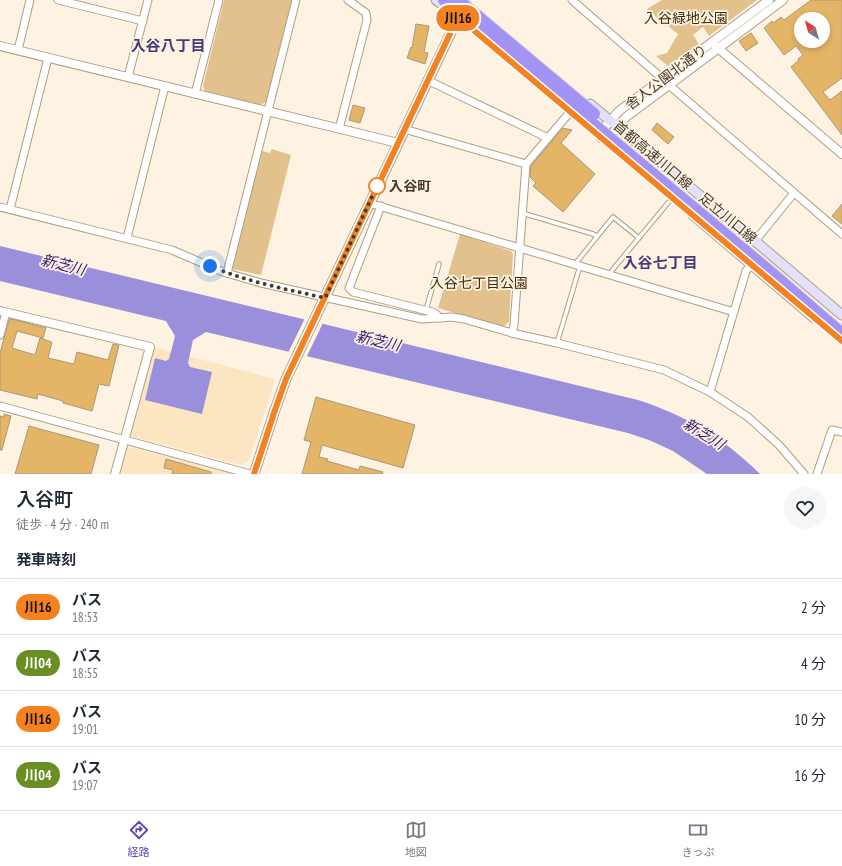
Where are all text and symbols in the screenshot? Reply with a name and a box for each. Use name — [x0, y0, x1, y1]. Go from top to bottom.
line badge: 川16 — [435, 5, 481, 31]
text: 川16 — [444, 9, 472, 27]
park label: 入谷緑地公園 — [644, 9, 728, 27]
north arrow — [794, 12, 830, 48]
map controls — [794, 12, 830, 48]
district label: 入谷八丁目 — [130, 36, 206, 55]
street label: 舎人公園北通り — [621, 40, 711, 114]
street label: 首都高速川口線 — [610, 117, 696, 193]
marker: 入谷町 — [368, 177, 386, 195]
place label: 入谷町 — [389, 177, 431, 195]
street label: 足立川口線 — [695, 189, 761, 247]
water label: 新芝川 — [39, 250, 89, 280]
district label: 入谷七丁目 — [622, 253, 698, 272]
your location — [200, 256, 220, 276]
park label: 入谷七丁目公園 — [430, 274, 528, 292]
water label: 新芝川 — [354, 326, 404, 355]
water label: 新芝川 — [680, 414, 730, 454]
text: 入谷町 — [16, 487, 73, 511]
button: heart — [784, 487, 826, 529]
text: 徒歩 · 4 分 · 240 m — [16, 516, 109, 533]
text: 発車時刻 — [16, 550, 76, 569]
text: バス — [72, 590, 102, 609]
text: 川16 — [24, 598, 52, 616]
text: 2 分 — [801, 598, 826, 617]
text: 18:53 — [72, 609, 98, 626]
text: バス — [72, 646, 102, 665]
text: 川04 — [24, 654, 52, 672]
text: 4 分 — [801, 654, 826, 673]
text: 18:55 — [72, 665, 98, 682]
text: バス — [72, 702, 102, 721]
text: 川16 — [24, 710, 52, 728]
text: 10 分 — [794, 710, 826, 729]
text: 19:01 — [72, 721, 98, 738]
text: バス — [72, 758, 102, 777]
text: 川04 — [24, 766, 52, 784]
text: 16 分 — [794, 766, 826, 785]
text: 19:07 — [72, 777, 98, 794]
tab: 経路 — [128, 819, 150, 859]
tab: 地図 — [405, 819, 427, 859]
tab: きっぷ — [682, 819, 714, 859]

